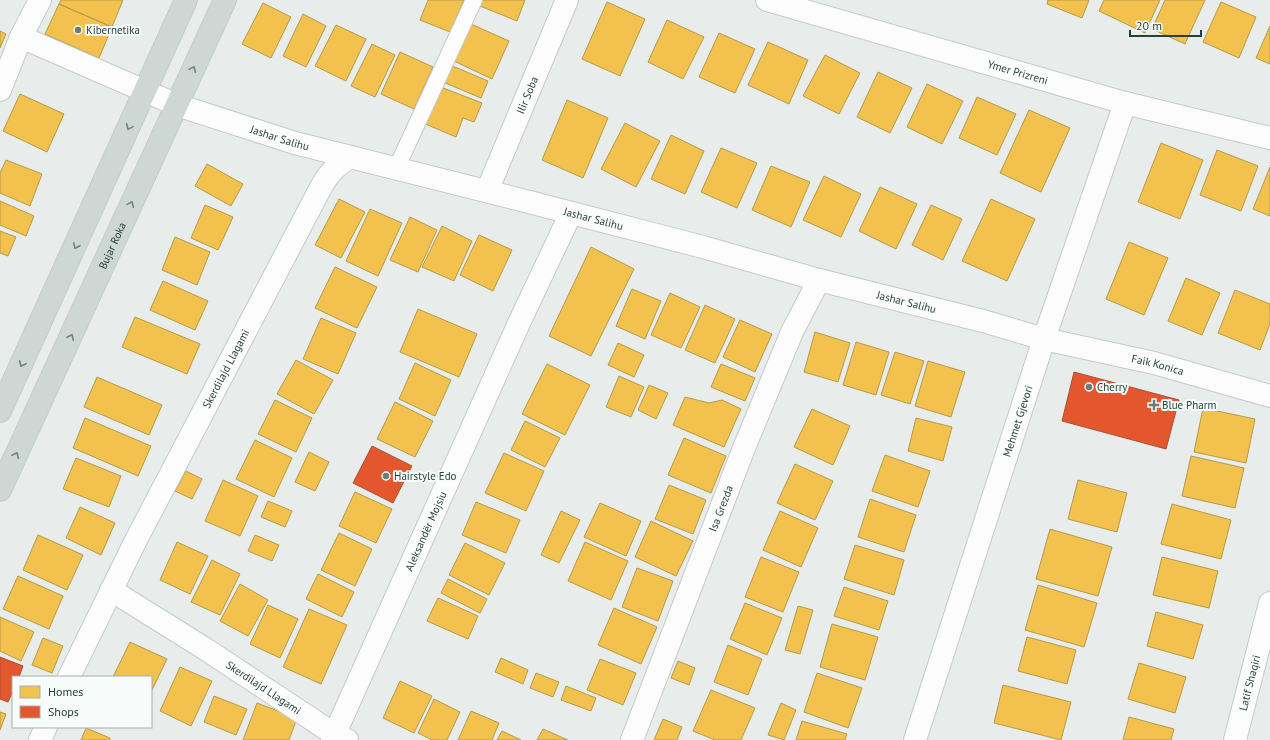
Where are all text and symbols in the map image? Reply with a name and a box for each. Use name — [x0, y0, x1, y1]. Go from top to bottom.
scale bar — [1130, 12, 1201, 38]
text: 20 m — [1136, 18, 1162, 33]
place label: Kibernetika — [86, 23, 140, 37]
marker: Kibernetika — [73, 25, 83, 35]
street label: Ymer Prizreni — [986, 57, 1050, 88]
one-way arrow — [188, 66, 196, 73]
street label: Ilir Soba — [513, 74, 541, 116]
street label: Jashar Salihu — [248, 122, 311, 153]
one-way arrow — [126, 123, 134, 131]
one-way arrow — [126, 200, 134, 208]
street label: Jashar Salihu — [561, 204, 625, 233]
street label: Bujar Roka — [95, 220, 129, 271]
one-way arrow — [73, 242, 81, 249]
street label: Jashar Salihu — [874, 287, 938, 316]
street label: Skerdilajd Llagami — [199, 327, 252, 411]
one-way arrow — [66, 333, 74, 340]
street label: Faik Konica — [1130, 351, 1185, 378]
one-way arrow — [19, 360, 27, 367]
place label: Cherry — [1097, 380, 1128, 394]
marker: Cherry — [1084, 382, 1094, 392]
street label: Mehmet Gjevori — [1000, 384, 1036, 459]
place label: Blue Pharm — [1162, 398, 1216, 412]
marker: Blue Pharm — [1149, 400, 1159, 410]
one-way arrow — [11, 451, 19, 459]
place label: Hairstyle Edo — [394, 469, 457, 483]
marker: Hairstyle Edo — [381, 471, 391, 481]
street label: Isa Grezda — [706, 483, 736, 534]
street label: Aleksandër Mojsiu — [402, 489, 450, 573]
street label: Latif Shaqiri — [1236, 653, 1263, 712]
street label: Skerdilajd Llagami — [223, 657, 304, 717]
legend — [12, 676, 152, 728]
text: Homes — [48, 684, 83, 699]
text: Shops — [48, 704, 79, 719]

